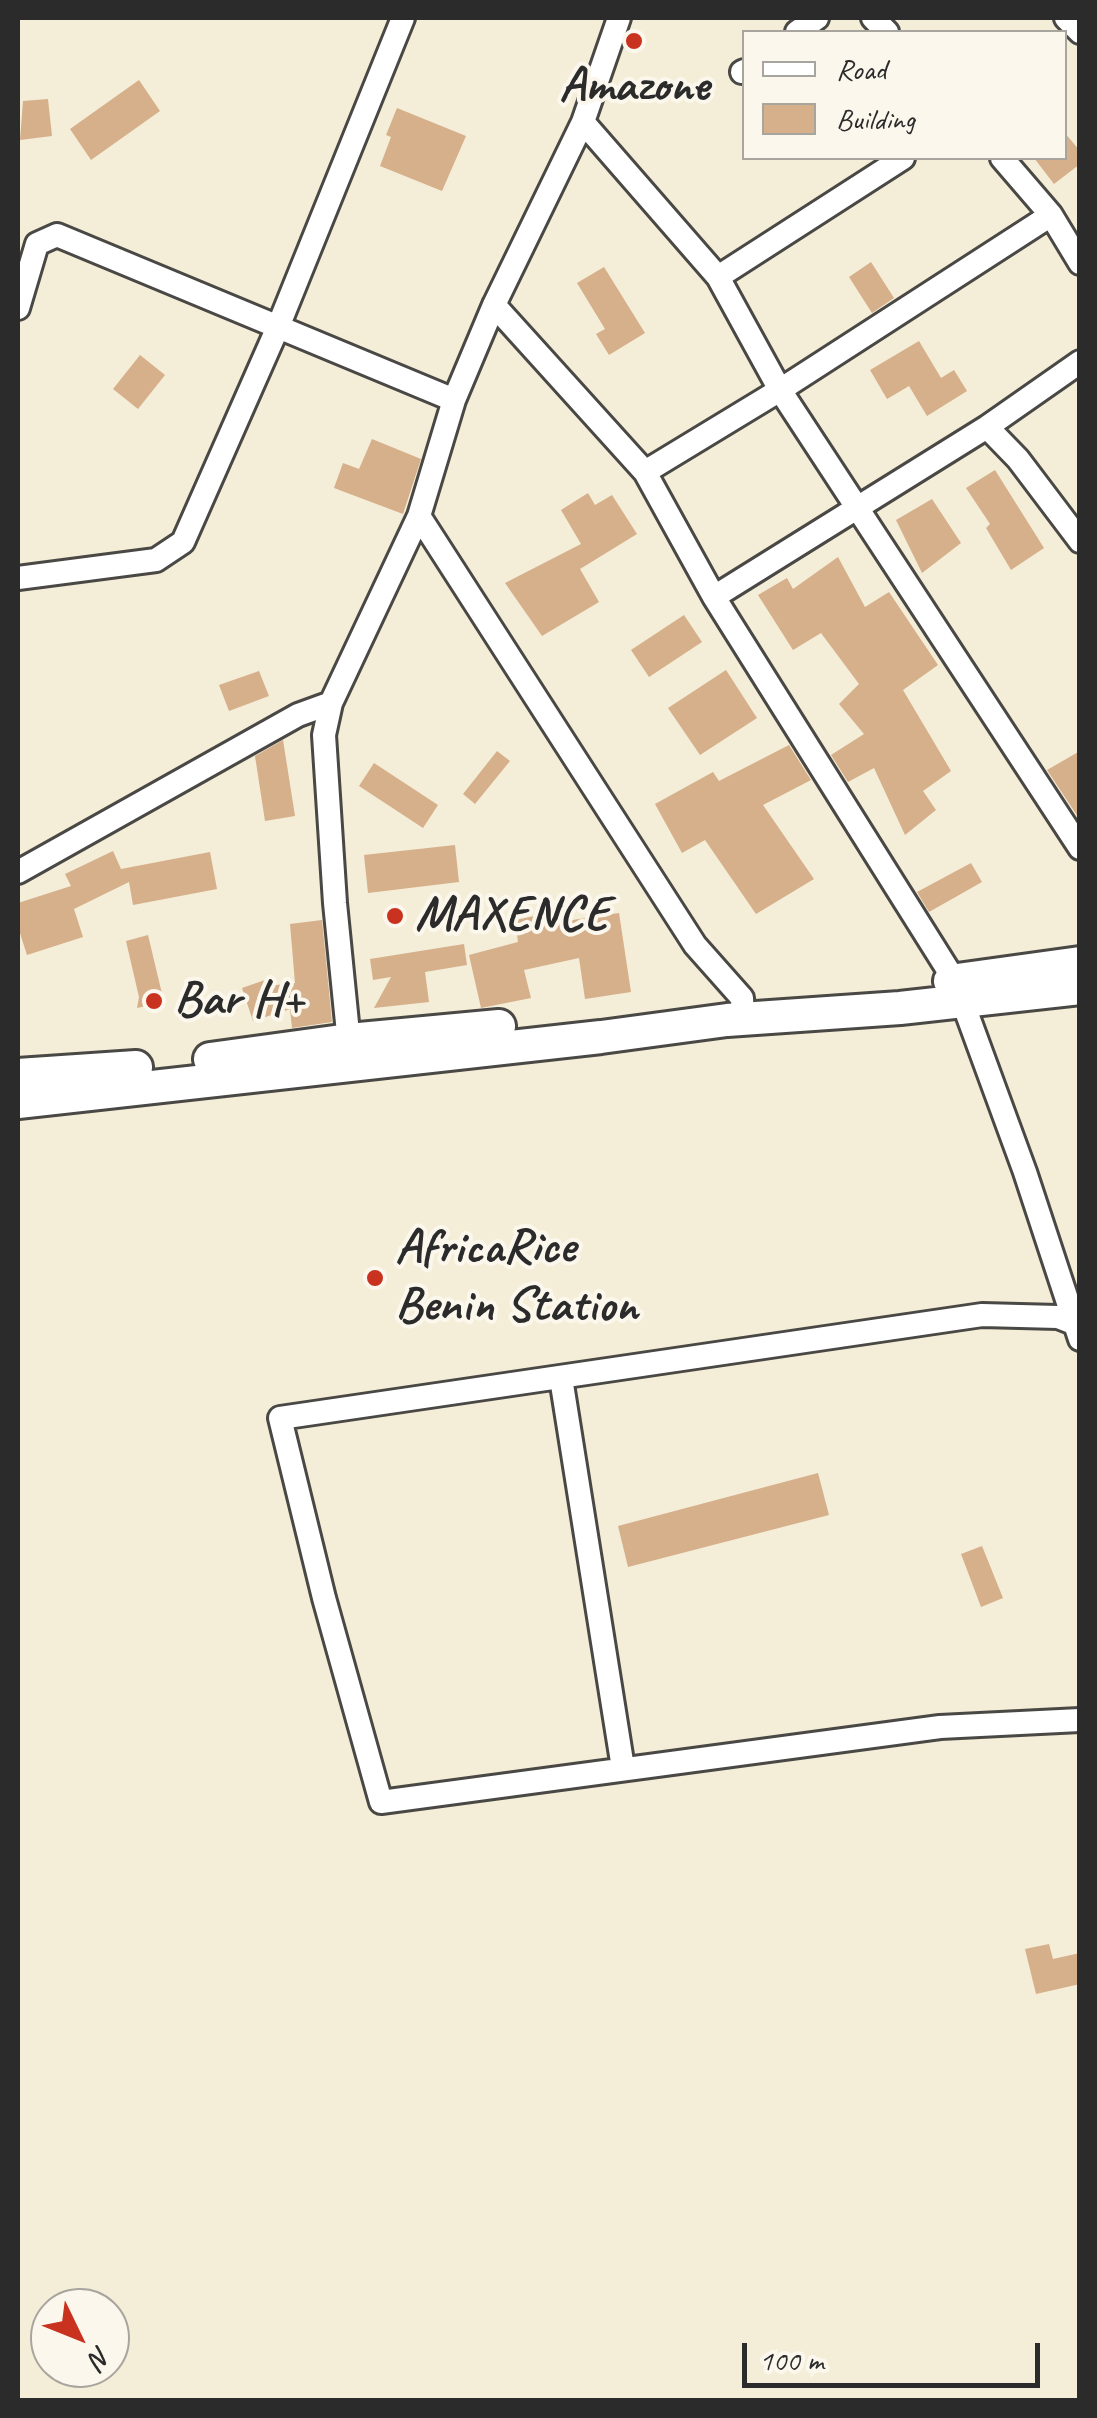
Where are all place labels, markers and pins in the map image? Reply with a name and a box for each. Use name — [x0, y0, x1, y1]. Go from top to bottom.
marker: Amazone — [623, 30, 645, 52]
place label: Amazone — [559, 57, 709, 117]
place label: MAXENCE — [415, 886, 608, 946]
marker: MAXENCE — [384, 905, 406, 927]
place label: Bar H+ — [174, 971, 304, 1031]
marker: Bar H+ — [143, 990, 165, 1012]
place label: AfricaRice Benin Station — [395, 1219, 638, 1336]
marker: AfricaRice Benin Station — [364, 1267, 386, 1289]

